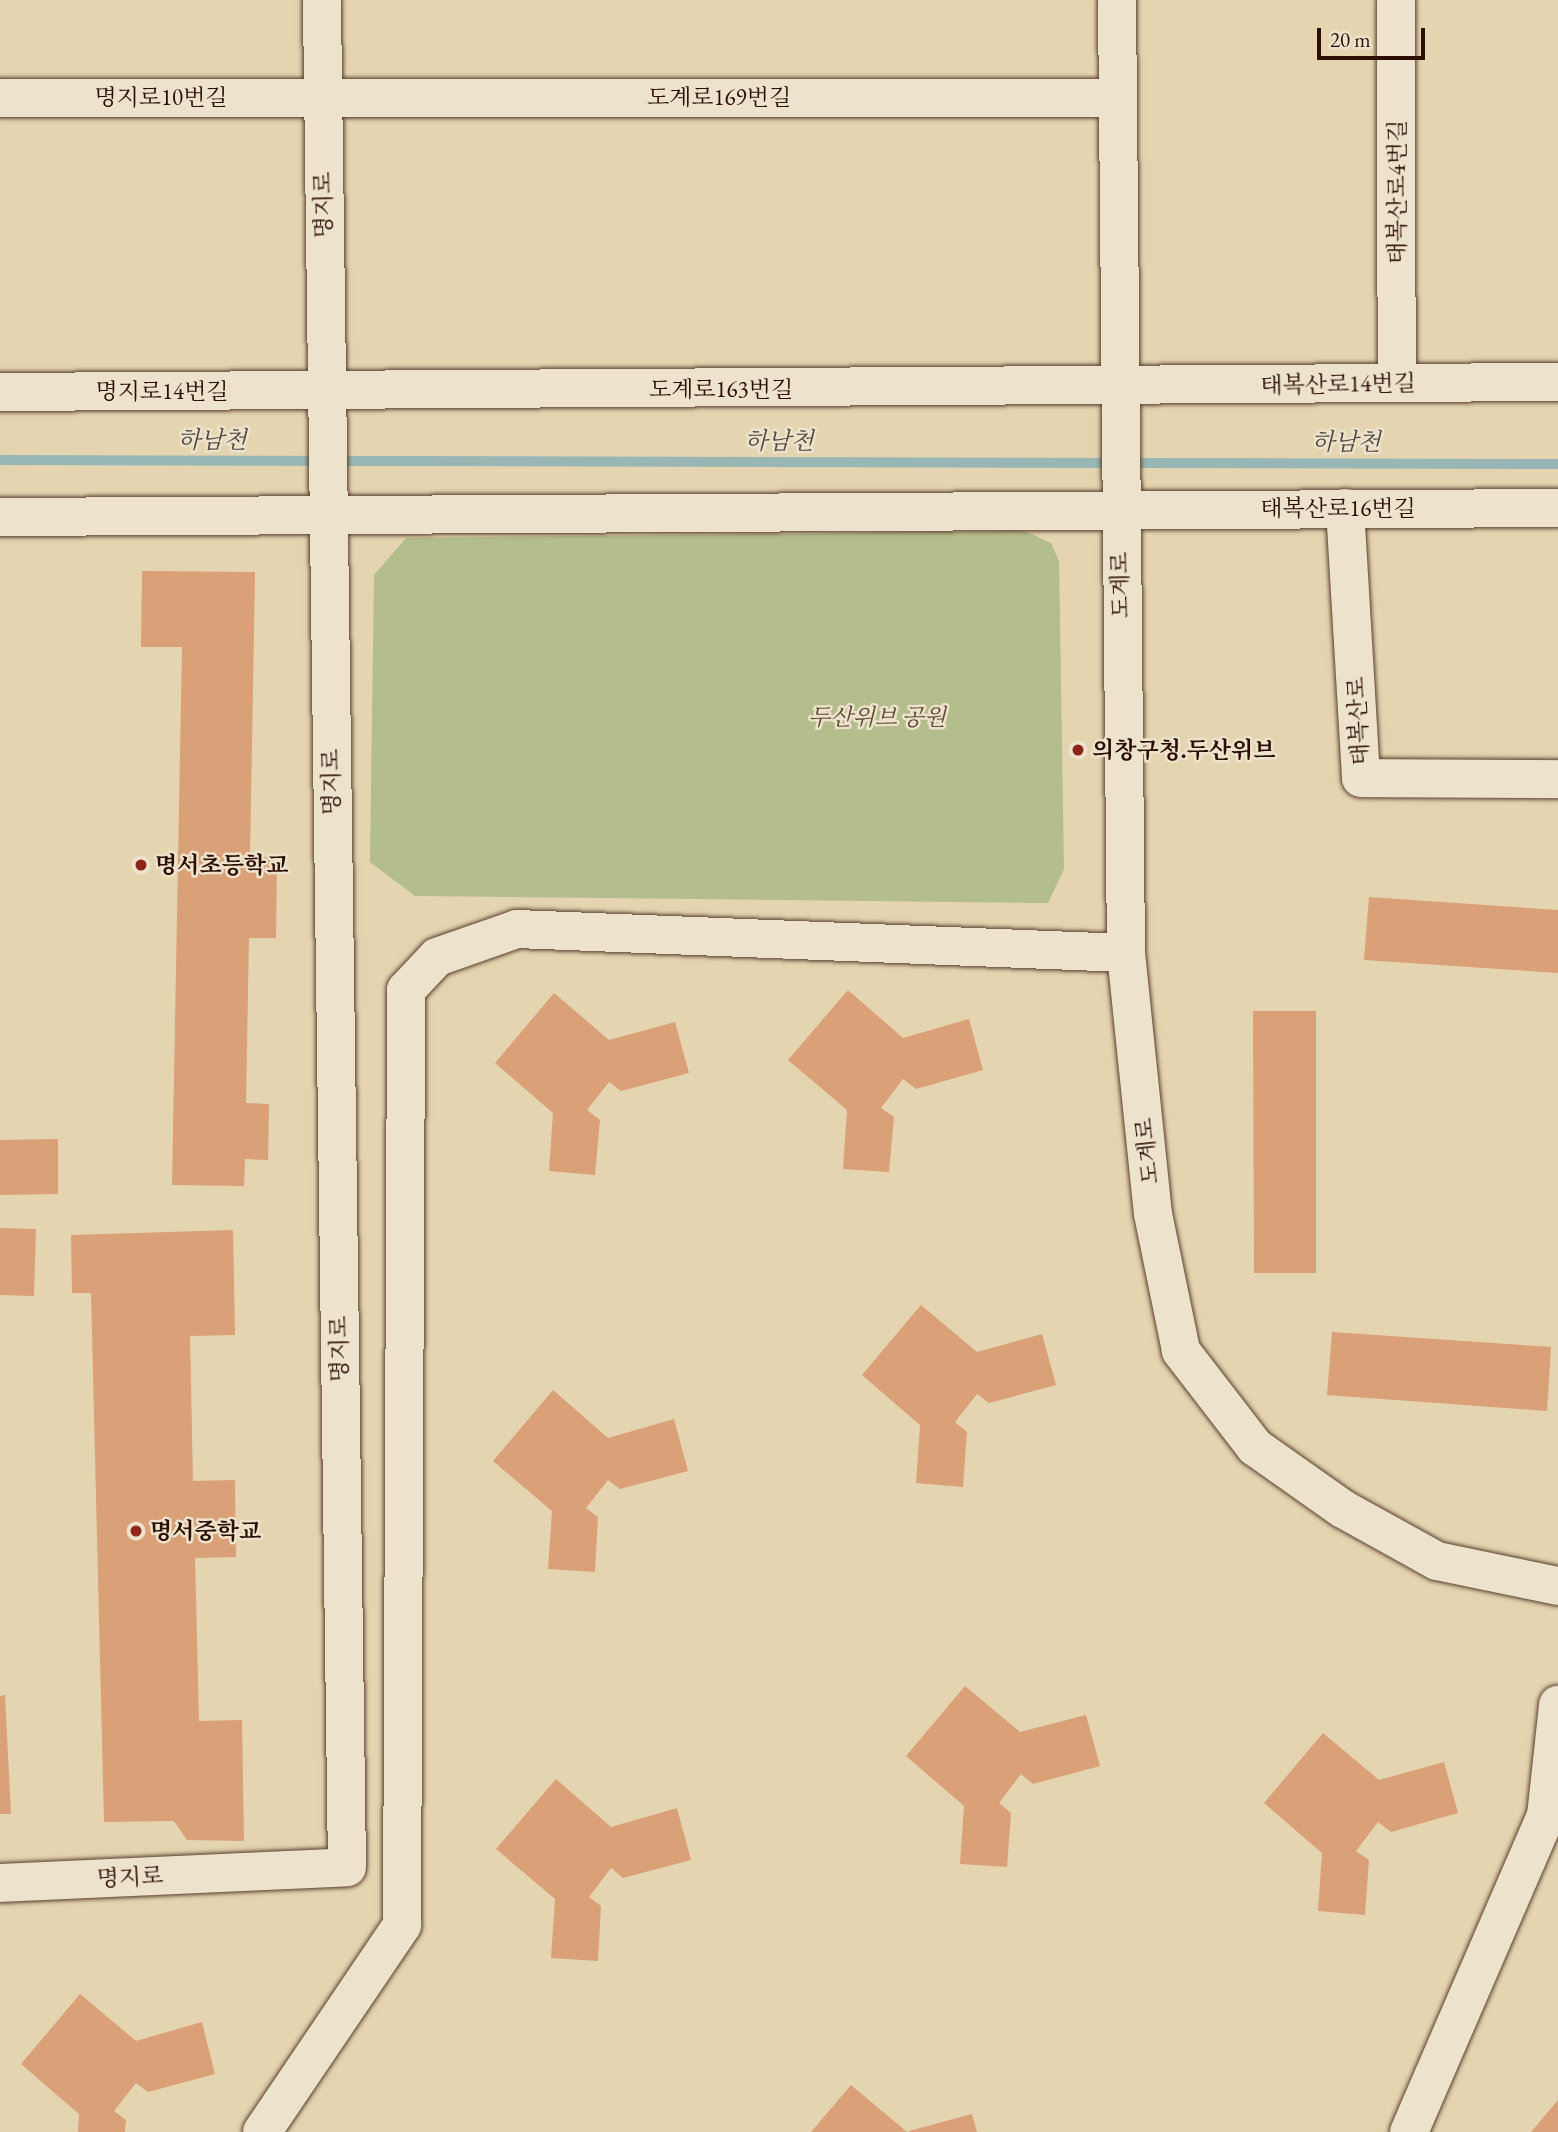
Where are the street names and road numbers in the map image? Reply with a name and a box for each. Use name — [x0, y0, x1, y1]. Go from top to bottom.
street label: 명지로10번길 — [94, 83, 228, 111]
street label: 도계로169번길 — [647, 83, 791, 111]
street label: 태복산로4번길 — [1383, 120, 1411, 264]
street label: 명지로 — [309, 171, 337, 239]
street label: 태복산로14번길 — [1260, 369, 1416, 399]
street label: 도계로163번길 — [649, 375, 793, 403]
street label: 명지로14번길 — [95, 377, 229, 405]
street label: 태복산로16번길 — [1260, 494, 1416, 522]
street label: 도계로 — [1106, 551, 1134, 619]
street label: 태복산로 — [1342, 676, 1374, 766]
street label: 명지로 — [317, 748, 345, 816]
street label: 도계로 — [1130, 1116, 1164, 1186]
street label: 명지로 — [325, 1315, 353, 1383]
street label: 명지로 — [96, 1861, 164, 1893]

